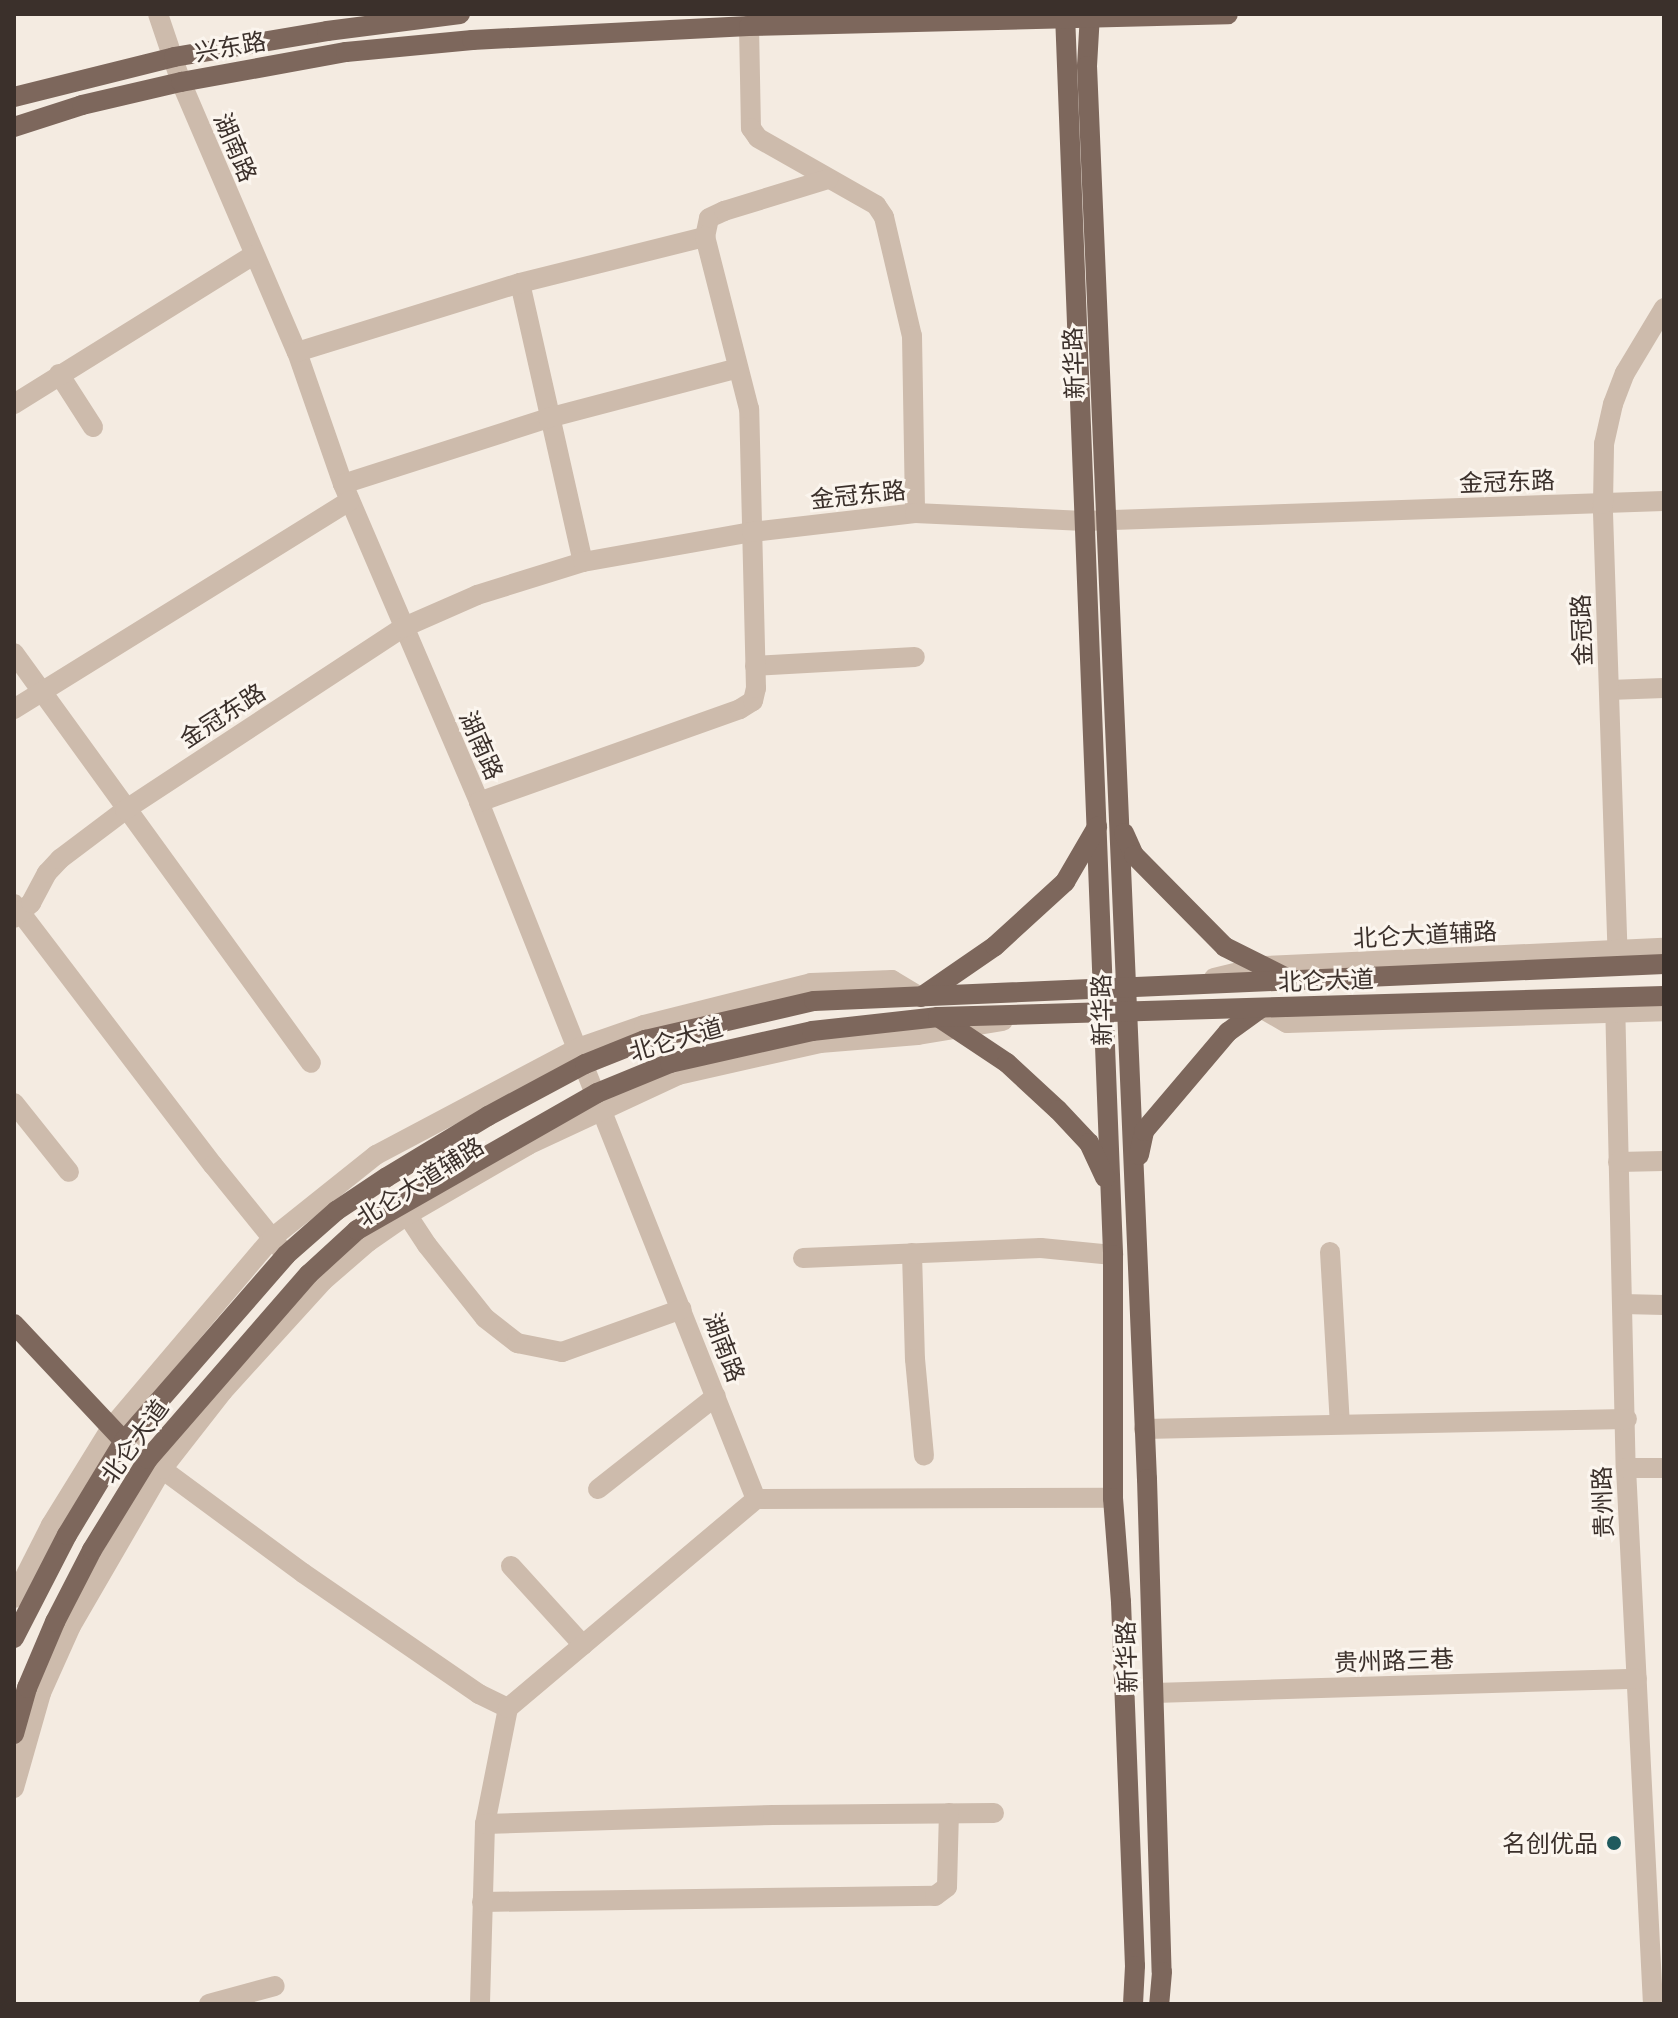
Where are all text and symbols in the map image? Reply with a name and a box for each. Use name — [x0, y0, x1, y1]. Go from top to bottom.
street label: 兴东路 — [192, 26, 268, 66]
street label: 湖南路 — [209, 108, 263, 186]
street label: 新华路 — [1057, 327, 1089, 399]
street label: 金冠东路 — [1459, 465, 1555, 497]
street label: 金冠东路 — [809, 475, 907, 513]
street label: 金冠路 — [1565, 594, 1597, 666]
street label: 金冠东路 — [174, 677, 270, 753]
street label: 湖南路 — [454, 706, 510, 784]
street label: 北仑大道辅路 — [1352, 916, 1498, 952]
street label: 北仑大道 — [1278, 964, 1374, 996]
street label: 新华路 — [1086, 974, 1116, 1046]
street label: 北仑大道 — [626, 1012, 726, 1066]
street label: 北仑大道辅路 — [351, 1131, 489, 1231]
street label: 湖南路 — [699, 1308, 751, 1386]
street label: 北仑大道 — [94, 1394, 174, 1488]
street label: 贵州路 — [1586, 1466, 1618, 1538]
street label: 新华路 — [1110, 1621, 1142, 1693]
street label: 贵州路三巷 — [1334, 1644, 1454, 1676]
place label: 名创优品 — [1502, 1829, 1598, 1857]
marker: 名创优品 — [1605, 1834, 1623, 1852]

